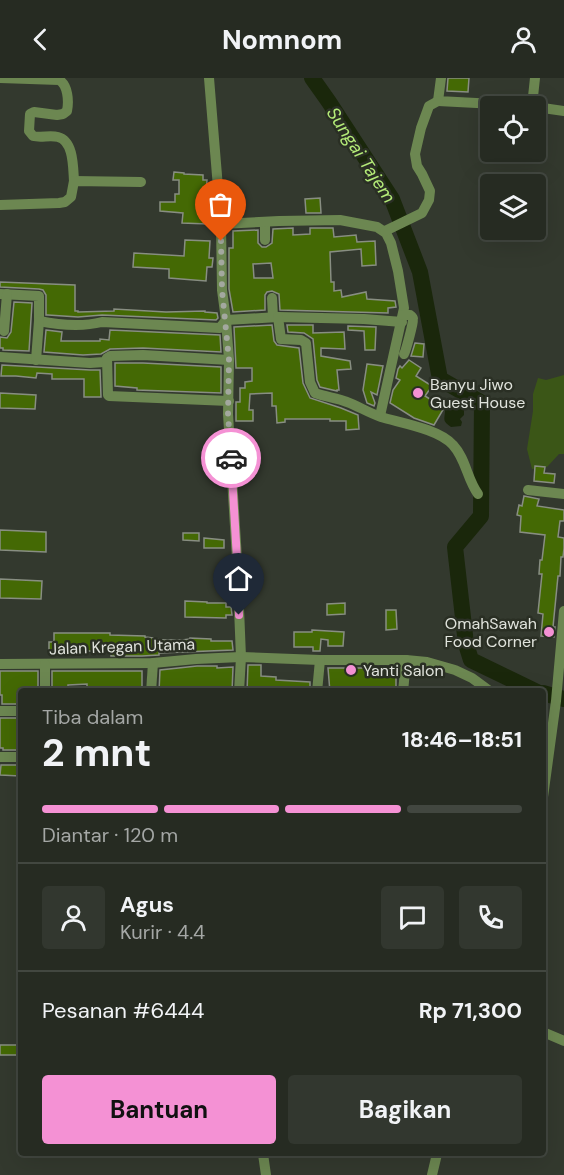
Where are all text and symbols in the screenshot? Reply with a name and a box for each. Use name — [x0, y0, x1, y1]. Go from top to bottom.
text: Nomnom — [222, 22, 342, 57]
icon: back — [24, 23, 57, 56]
icon: person — [507, 23, 540, 56]
map controls — [480, 96, 546, 240]
button: locate — [480, 96, 546, 162]
water label: Sungai Tajem — [321, 102, 401, 208]
button: layers — [480, 174, 546, 240]
pin — [195, 179, 246, 241]
icon: bag — [204, 188, 237, 221]
place label: Banyu Jiwo Guest House — [430, 374, 525, 413]
marker: Banyu Jiwo Guest House — [411, 386, 425, 400]
courier — [201, 428, 261, 488]
icon: car — [215, 442, 248, 475]
pin — [213, 553, 264, 615]
icon: home — [222, 562, 255, 595]
place label: OmahSawah Food Corner — [444, 613, 537, 652]
marker: OmahSawah Food Corner — [542, 625, 556, 639]
street label: Jalan Kregan Utama — [49, 633, 195, 660]
place label: Yanti Salon — [363, 660, 444, 681]
marker: Yanti Salon — [344, 663, 358, 677]
text: Tiba dalam — [42, 704, 143, 730]
text: 18:46–18:51 — [402, 725, 522, 754]
text: 2 mnt — [42, 727, 151, 778]
text: Diantar · 120 m — [42, 822, 178, 848]
button: person — [42, 886, 105, 949]
button: chat — [381, 886, 444, 949]
button: phone — [459, 886, 522, 949]
text: Agus — [120, 890, 174, 919]
text: Kurir · 4.4 — [120, 919, 205, 945]
text: Pesanan #6444 — [42, 996, 204, 1025]
text: Rp 71,300 — [419, 996, 522, 1025]
button: Bantuan — [42, 1075, 276, 1144]
button: Bagikan — [288, 1075, 522, 1144]

